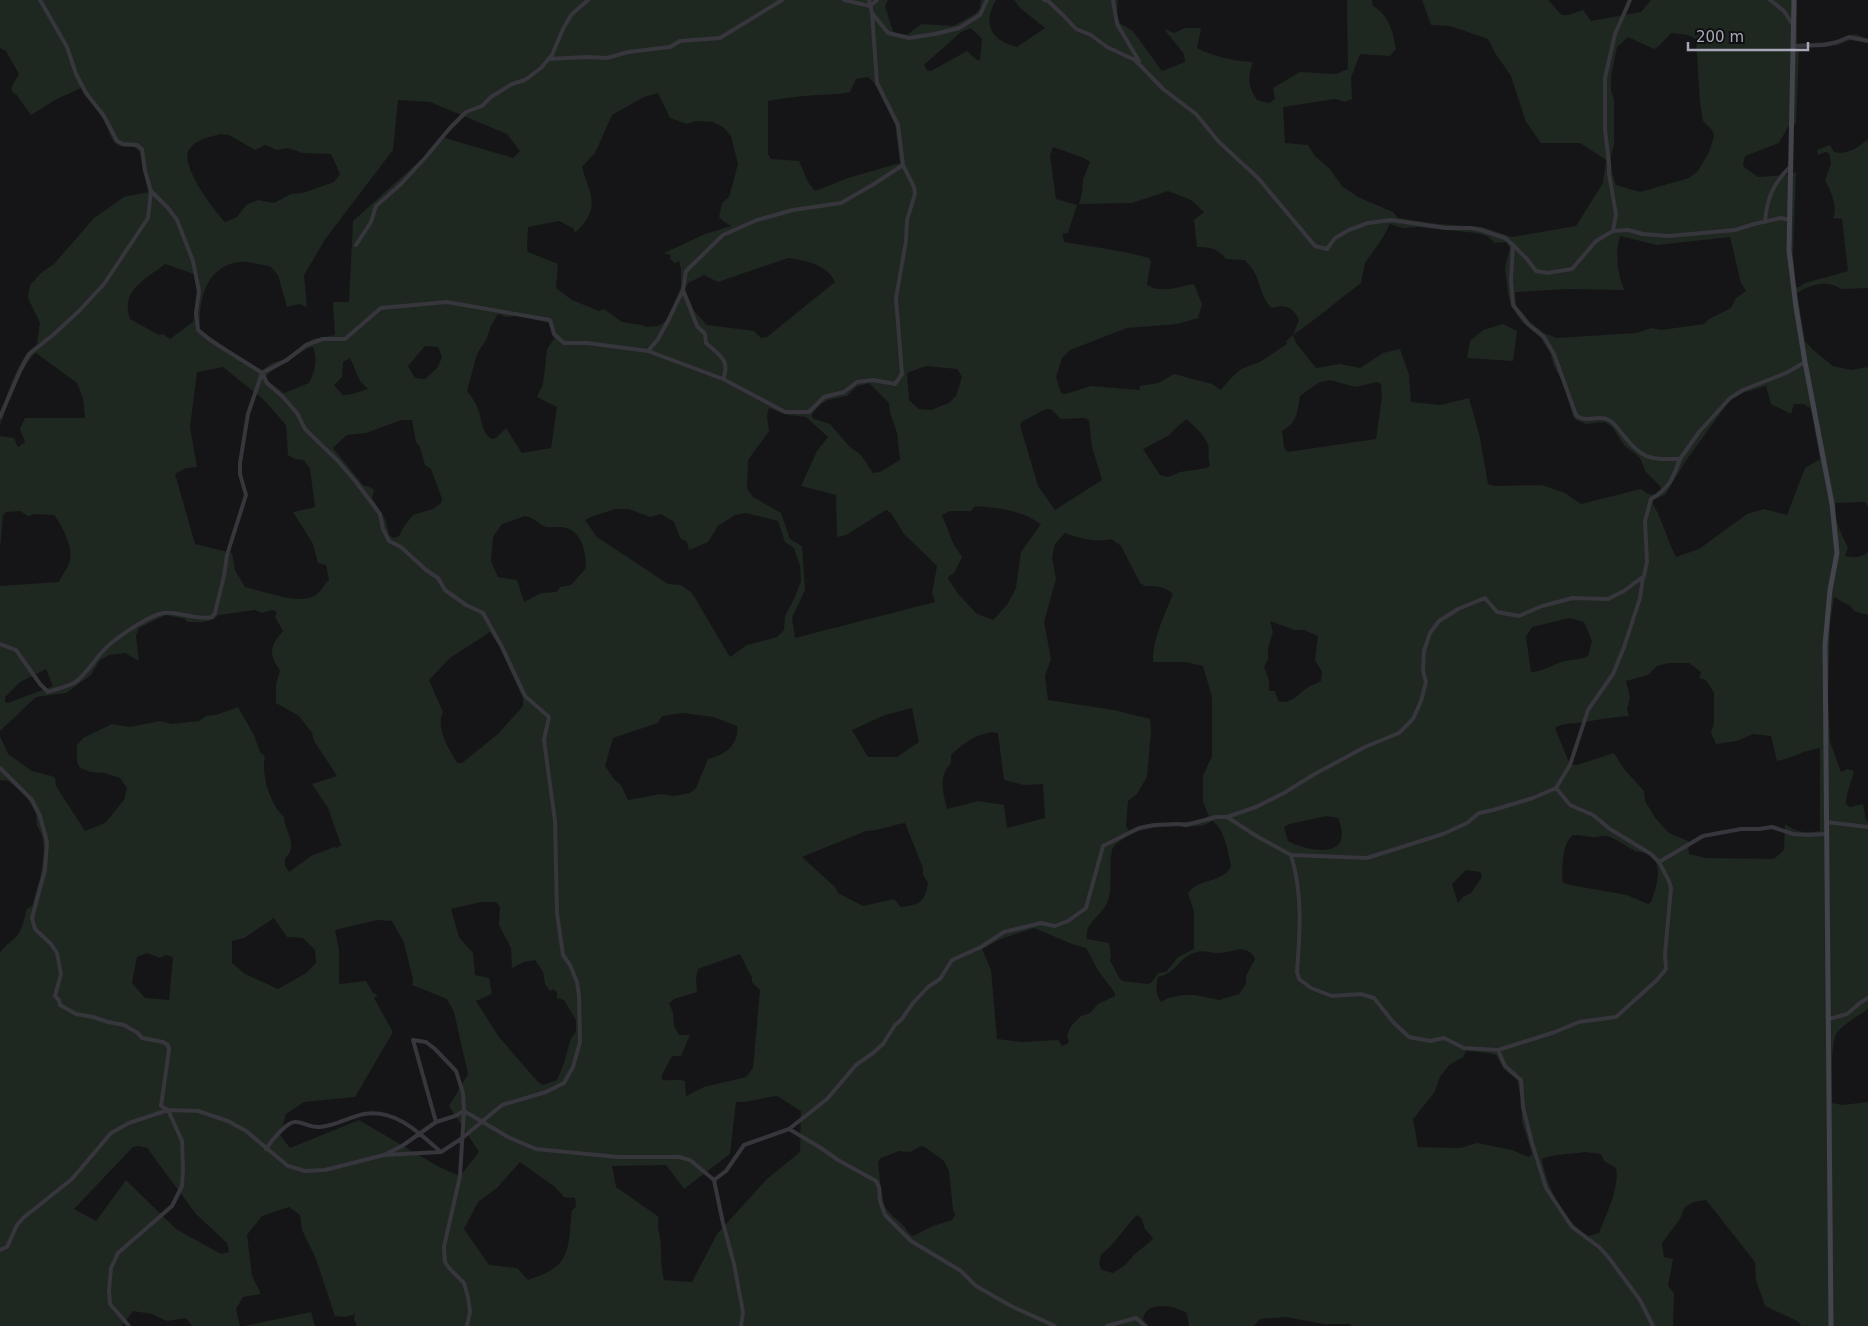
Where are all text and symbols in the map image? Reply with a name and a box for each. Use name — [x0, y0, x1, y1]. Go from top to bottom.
scale bar — [1688, 20, 1808, 52]
text: 200 m — [1696, 28, 1744, 46]

